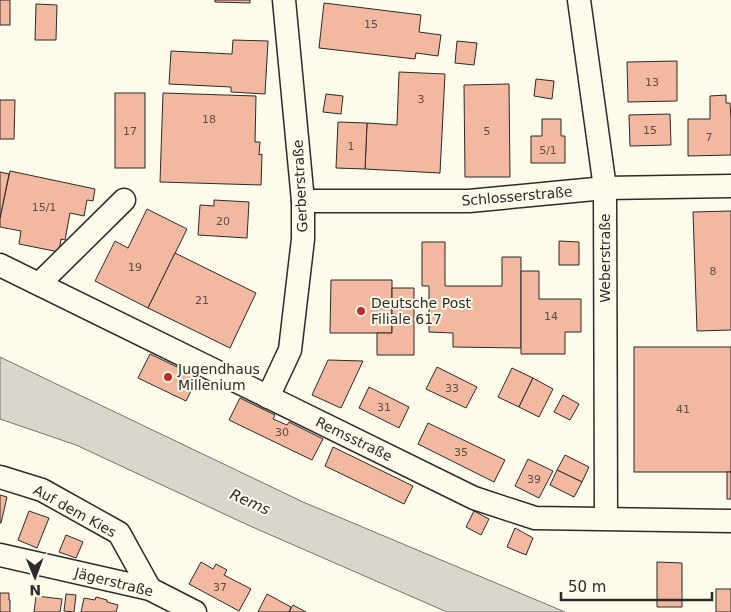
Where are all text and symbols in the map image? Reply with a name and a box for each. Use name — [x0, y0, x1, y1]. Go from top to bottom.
house number: 15 — [364, 18, 378, 31]
house number: 13 — [645, 76, 659, 89]
house number: 3 — [418, 93, 425, 106]
house number: 18 — [202, 113, 216, 126]
house number: 15 — [643, 124, 657, 137]
house number: 17 — [123, 125, 137, 138]
house number: 5 — [484, 125, 491, 138]
house number: 7 — [706, 131, 713, 144]
street label: Gerberstraße — [290, 139, 310, 233]
house number: 1 — [348, 140, 355, 153]
house number: 5/1 — [539, 144, 557, 157]
street label: Schlosserstraße — [461, 183, 573, 209]
house number: 15/1 — [32, 201, 56, 214]
street label: Weberstraße — [597, 213, 613, 303]
house number: 20 — [216, 215, 230, 228]
house number: 19 — [128, 261, 142, 274]
house number: 8 — [710, 265, 717, 278]
house number: 21 — [195, 294, 209, 307]
place label: Deutsche Post Filiale 617 — [371, 295, 471, 327]
marker: Deutsche Post Filiale 617 — [355, 305, 367, 317]
house number: 14 — [544, 310, 558, 323]
place label: Jugendhaus Millenium — [177, 361, 260, 393]
marker: Jugendhaus Millenium — [162, 371, 174, 383]
house number: 33 — [445, 382, 459, 395]
house number: 31 — [377, 401, 391, 414]
house number: 41 — [676, 403, 690, 416]
street label: Remsstraße — [313, 414, 395, 464]
house number: 30 — [275, 426, 289, 439]
house number: 35 — [454, 446, 468, 459]
house number: 39 — [527, 473, 541, 486]
street label: Auf dem Kies — [31, 482, 119, 540]
water label: Rems — [227, 485, 273, 519]
north arrow — [10, 552, 60, 602]
street label: Jägerstraße — [72, 564, 155, 600]
scale bar — [561, 570, 712, 602]
text: 50 m — [568, 578, 606, 596]
house number: 37 — [213, 581, 227, 594]
text: N — [29, 582, 41, 598]

